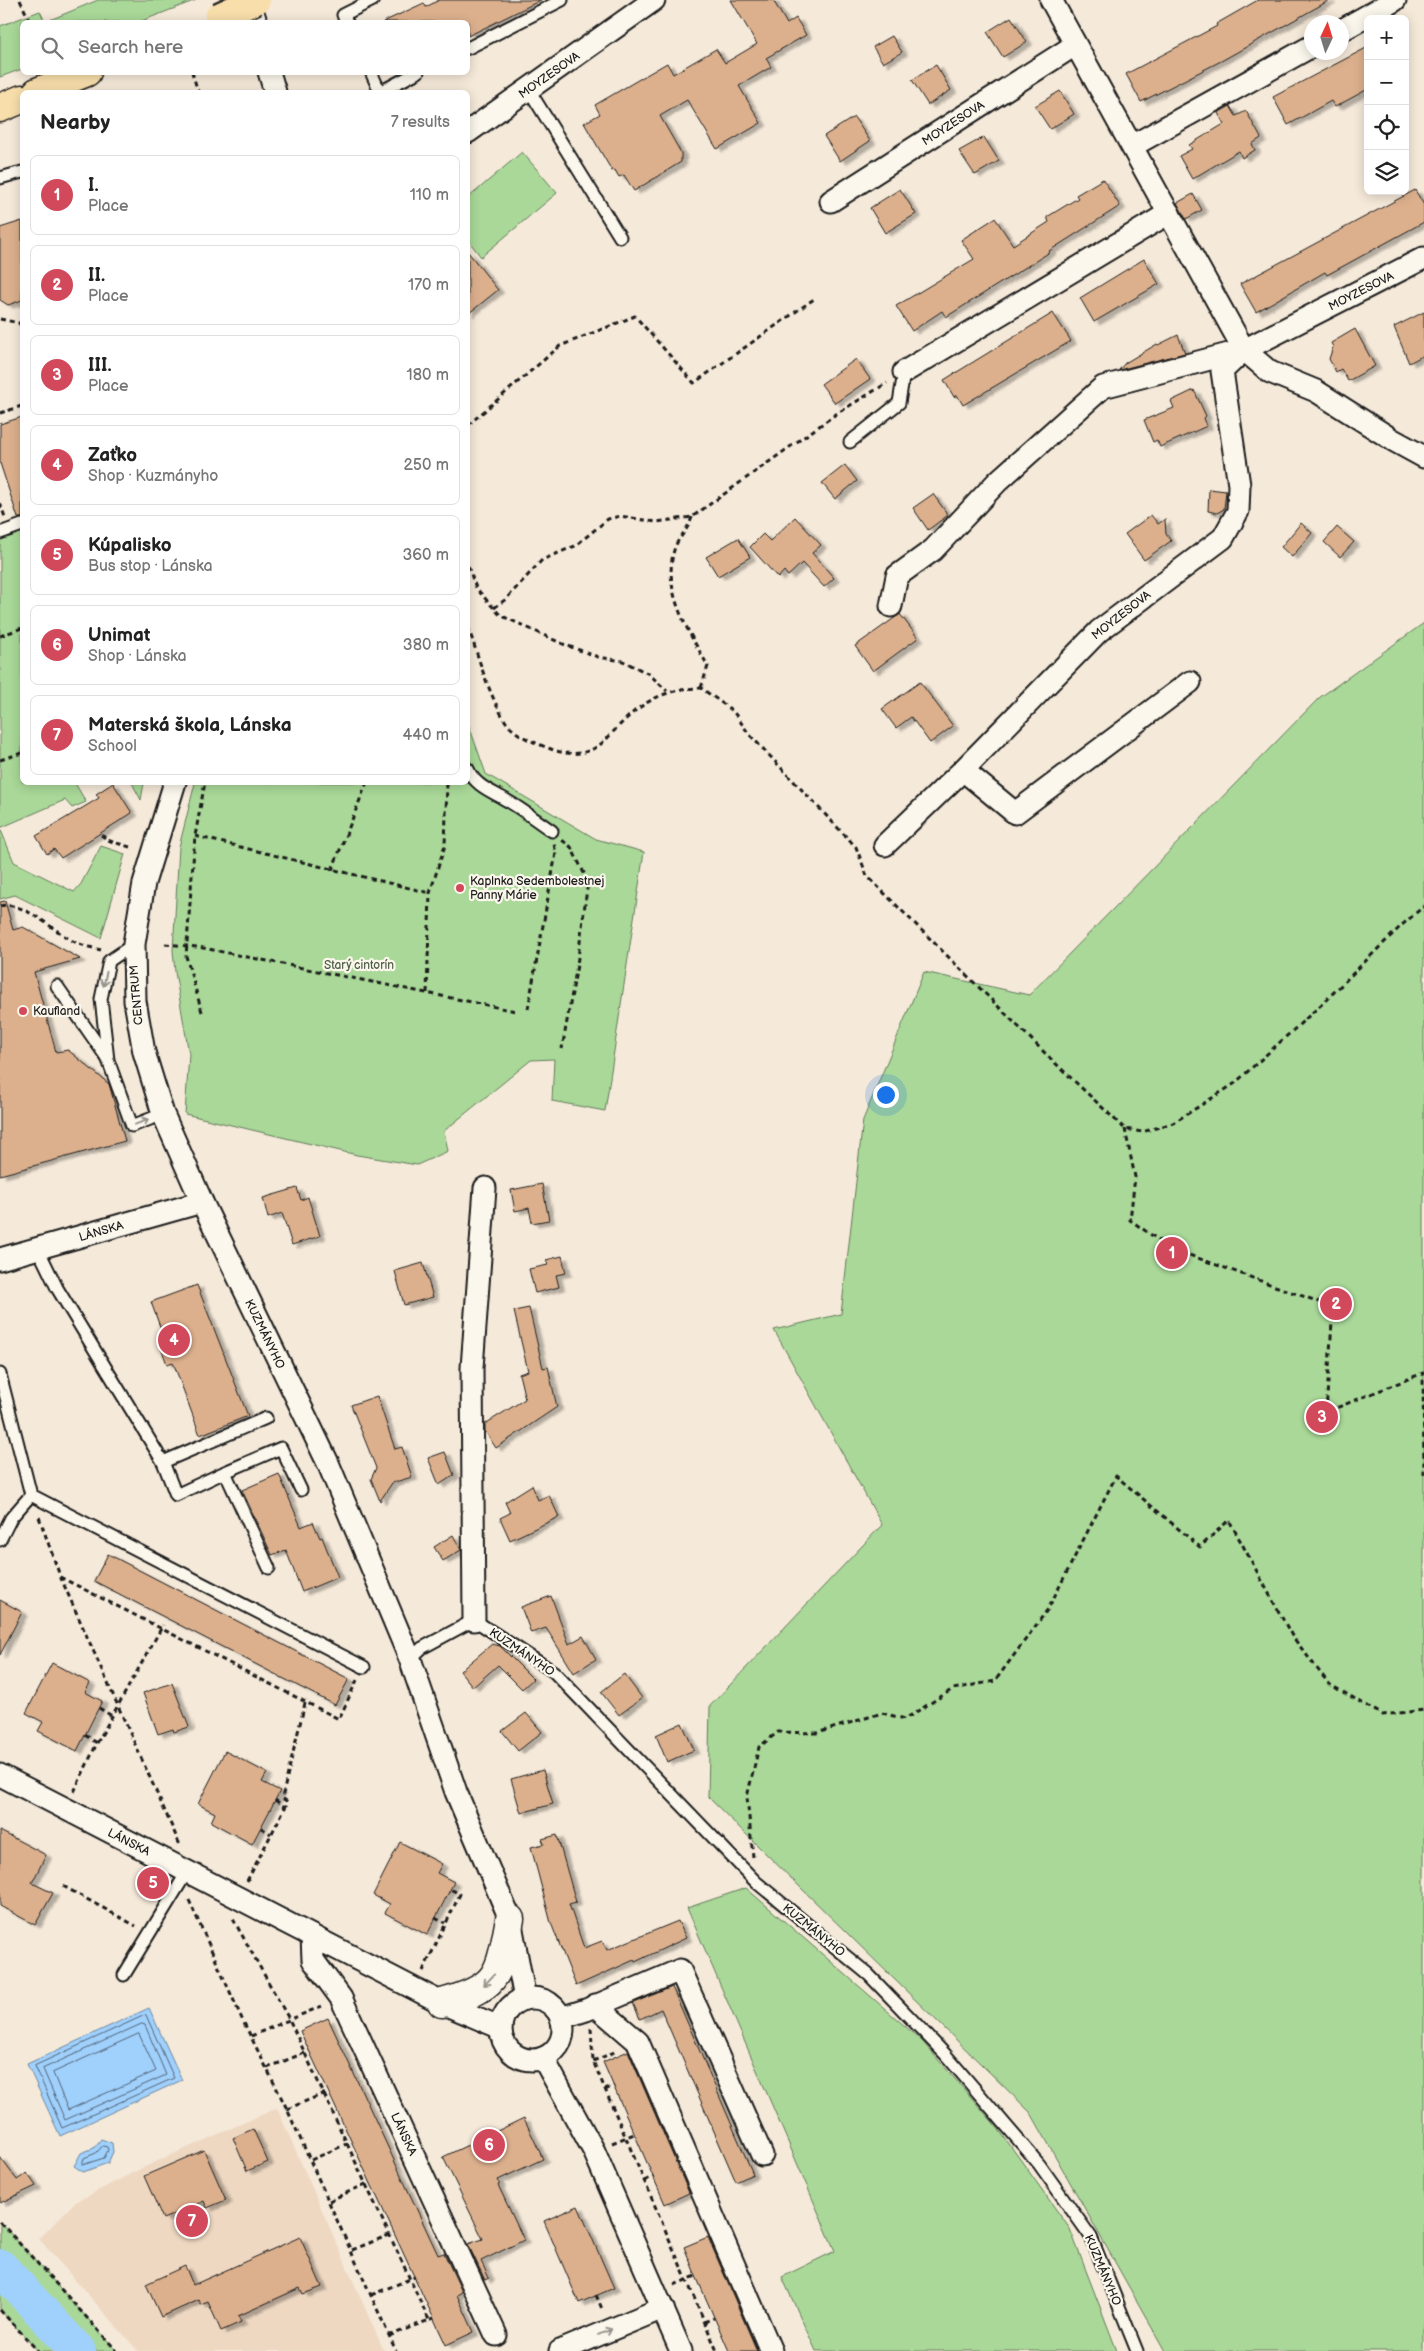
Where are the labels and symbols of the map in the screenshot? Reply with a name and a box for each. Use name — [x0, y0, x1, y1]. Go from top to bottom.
north arrow — [1304, 15, 1349, 60]
street label: MOYZESOVA — [516, 48, 583, 102]
street label: MOYZESOVA — [919, 97, 988, 149]
street label: MOYZESOVA — [1326, 268, 1397, 314]
street label: MOYZESOVA — [1089, 587, 1155, 643]
place label: Kaplnka Sedembolestnej Panny Márie — [470, 874, 604, 903]
marker: Kaplnka Sedembolestnej Panny Márie — [454, 882, 466, 894]
park label: Starý cintorín — [324, 958, 394, 973]
street label: CENTRUM — [126, 964, 147, 1026]
one-way arrow — [100, 971, 109, 987]
place label: Kaufland — [33, 1004, 80, 1019]
marker: Kaufland — [17, 1005, 29, 1017]
your location — [873, 1082, 899, 1108]
one-way arrow — [134, 1117, 150, 1126]
street label: LÁNSKA — [77, 1216, 126, 1245]
pin: 1 — [1156, 1234, 1188, 1272]
pin: 2 — [1320, 1285, 1352, 1323]
street label: KUZMÁNYHO — [241, 1296, 290, 1371]
pin: 4 — [158, 1321, 190, 1359]
pin: 3 — [1306, 1398, 1338, 1436]
street label: KUZMÁNYHO — [486, 1623, 558, 1680]
street label: LÁNSKA — [105, 1824, 154, 1860]
pin: 5 — [137, 1864, 169, 1902]
street label: KUZMÁNYHO — [780, 1899, 849, 1960]
one-way arrow — [483, 1974, 495, 1986]
street label: LÁNSKA — [387, 2109, 422, 2159]
pin: 6 — [473, 2126, 505, 2164]
pin: 7 — [176, 2202, 208, 2240]
street label: KUZMÁNYHO — [1081, 2232, 1126, 2308]
one-way arrow — [597, 2327, 612, 2337]

